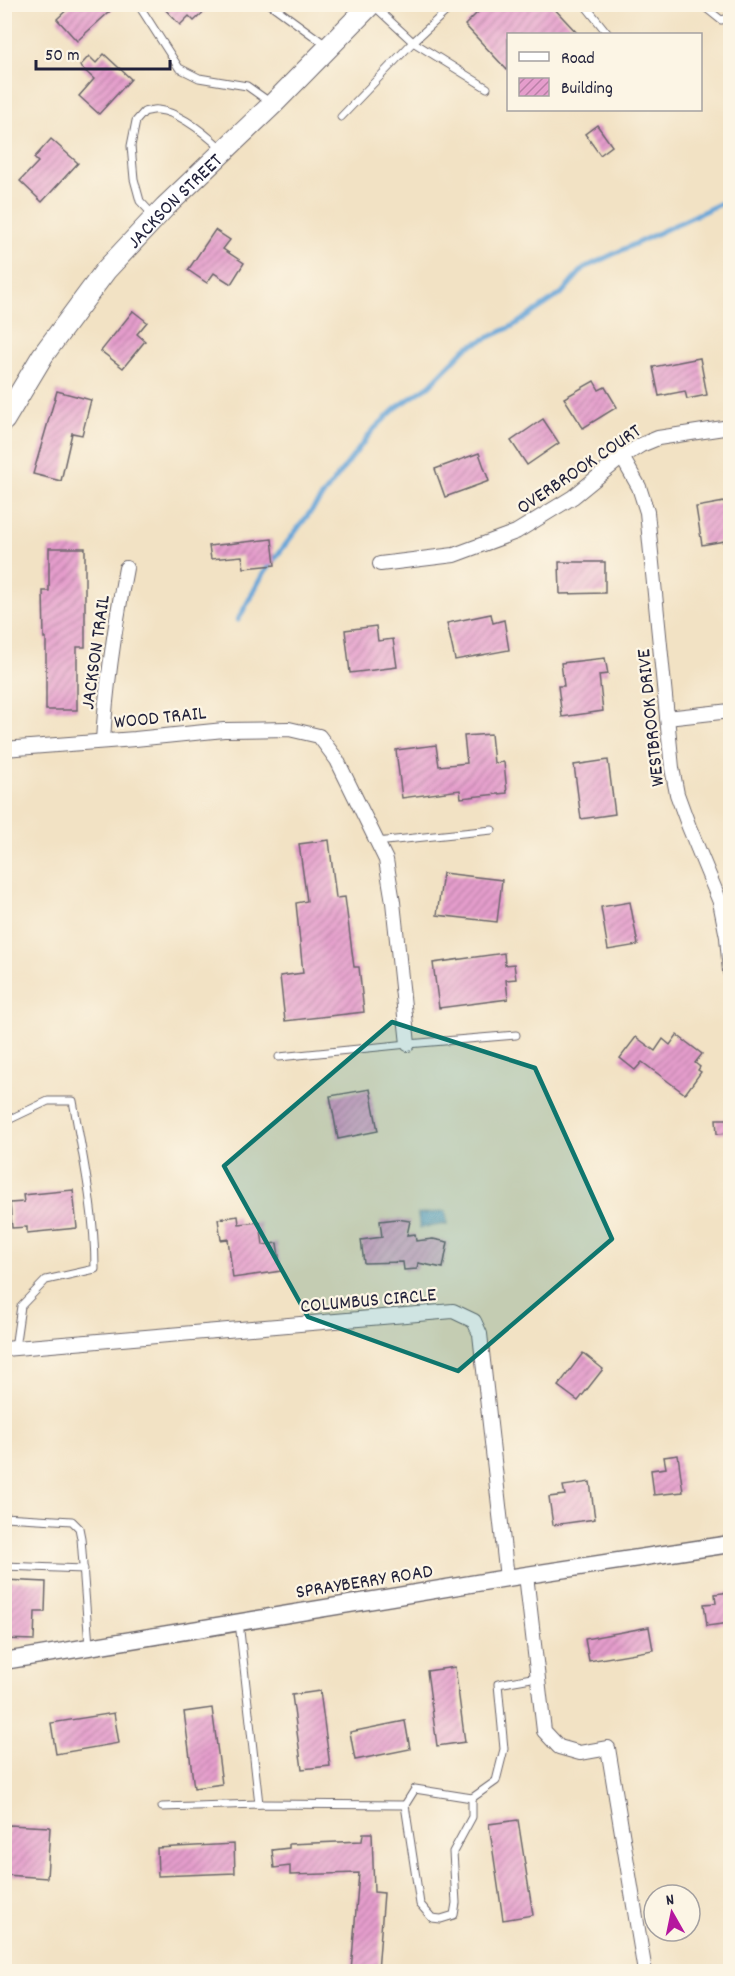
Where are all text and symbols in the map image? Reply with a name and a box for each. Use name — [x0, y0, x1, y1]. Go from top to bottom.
scale bar — [36, 33, 170, 71]
legend — [507, 33, 702, 111]
text: 50 m — [45, 44, 80, 69]
text: Road — [561, 47, 595, 72]
text: Building — [561, 77, 613, 102]
street label: JACKSON STREET — [122, 148, 230, 256]
street label: OVERBROOK COURT — [512, 418, 647, 523]
street label: JACKSON TRAIL — [75, 593, 119, 711]
street label: WESTBROOK DRIVE — [631, 647, 673, 788]
street label: WOOD TRAIL — [113, 700, 208, 738]
street label: COLUMBUS CIRCLE — [299, 1282, 437, 1322]
street label: SPRAYBERRY ROAD — [294, 1558, 435, 1608]
north arrow — [642, 1883, 702, 1943]
text: N — [664, 1889, 676, 1913]

